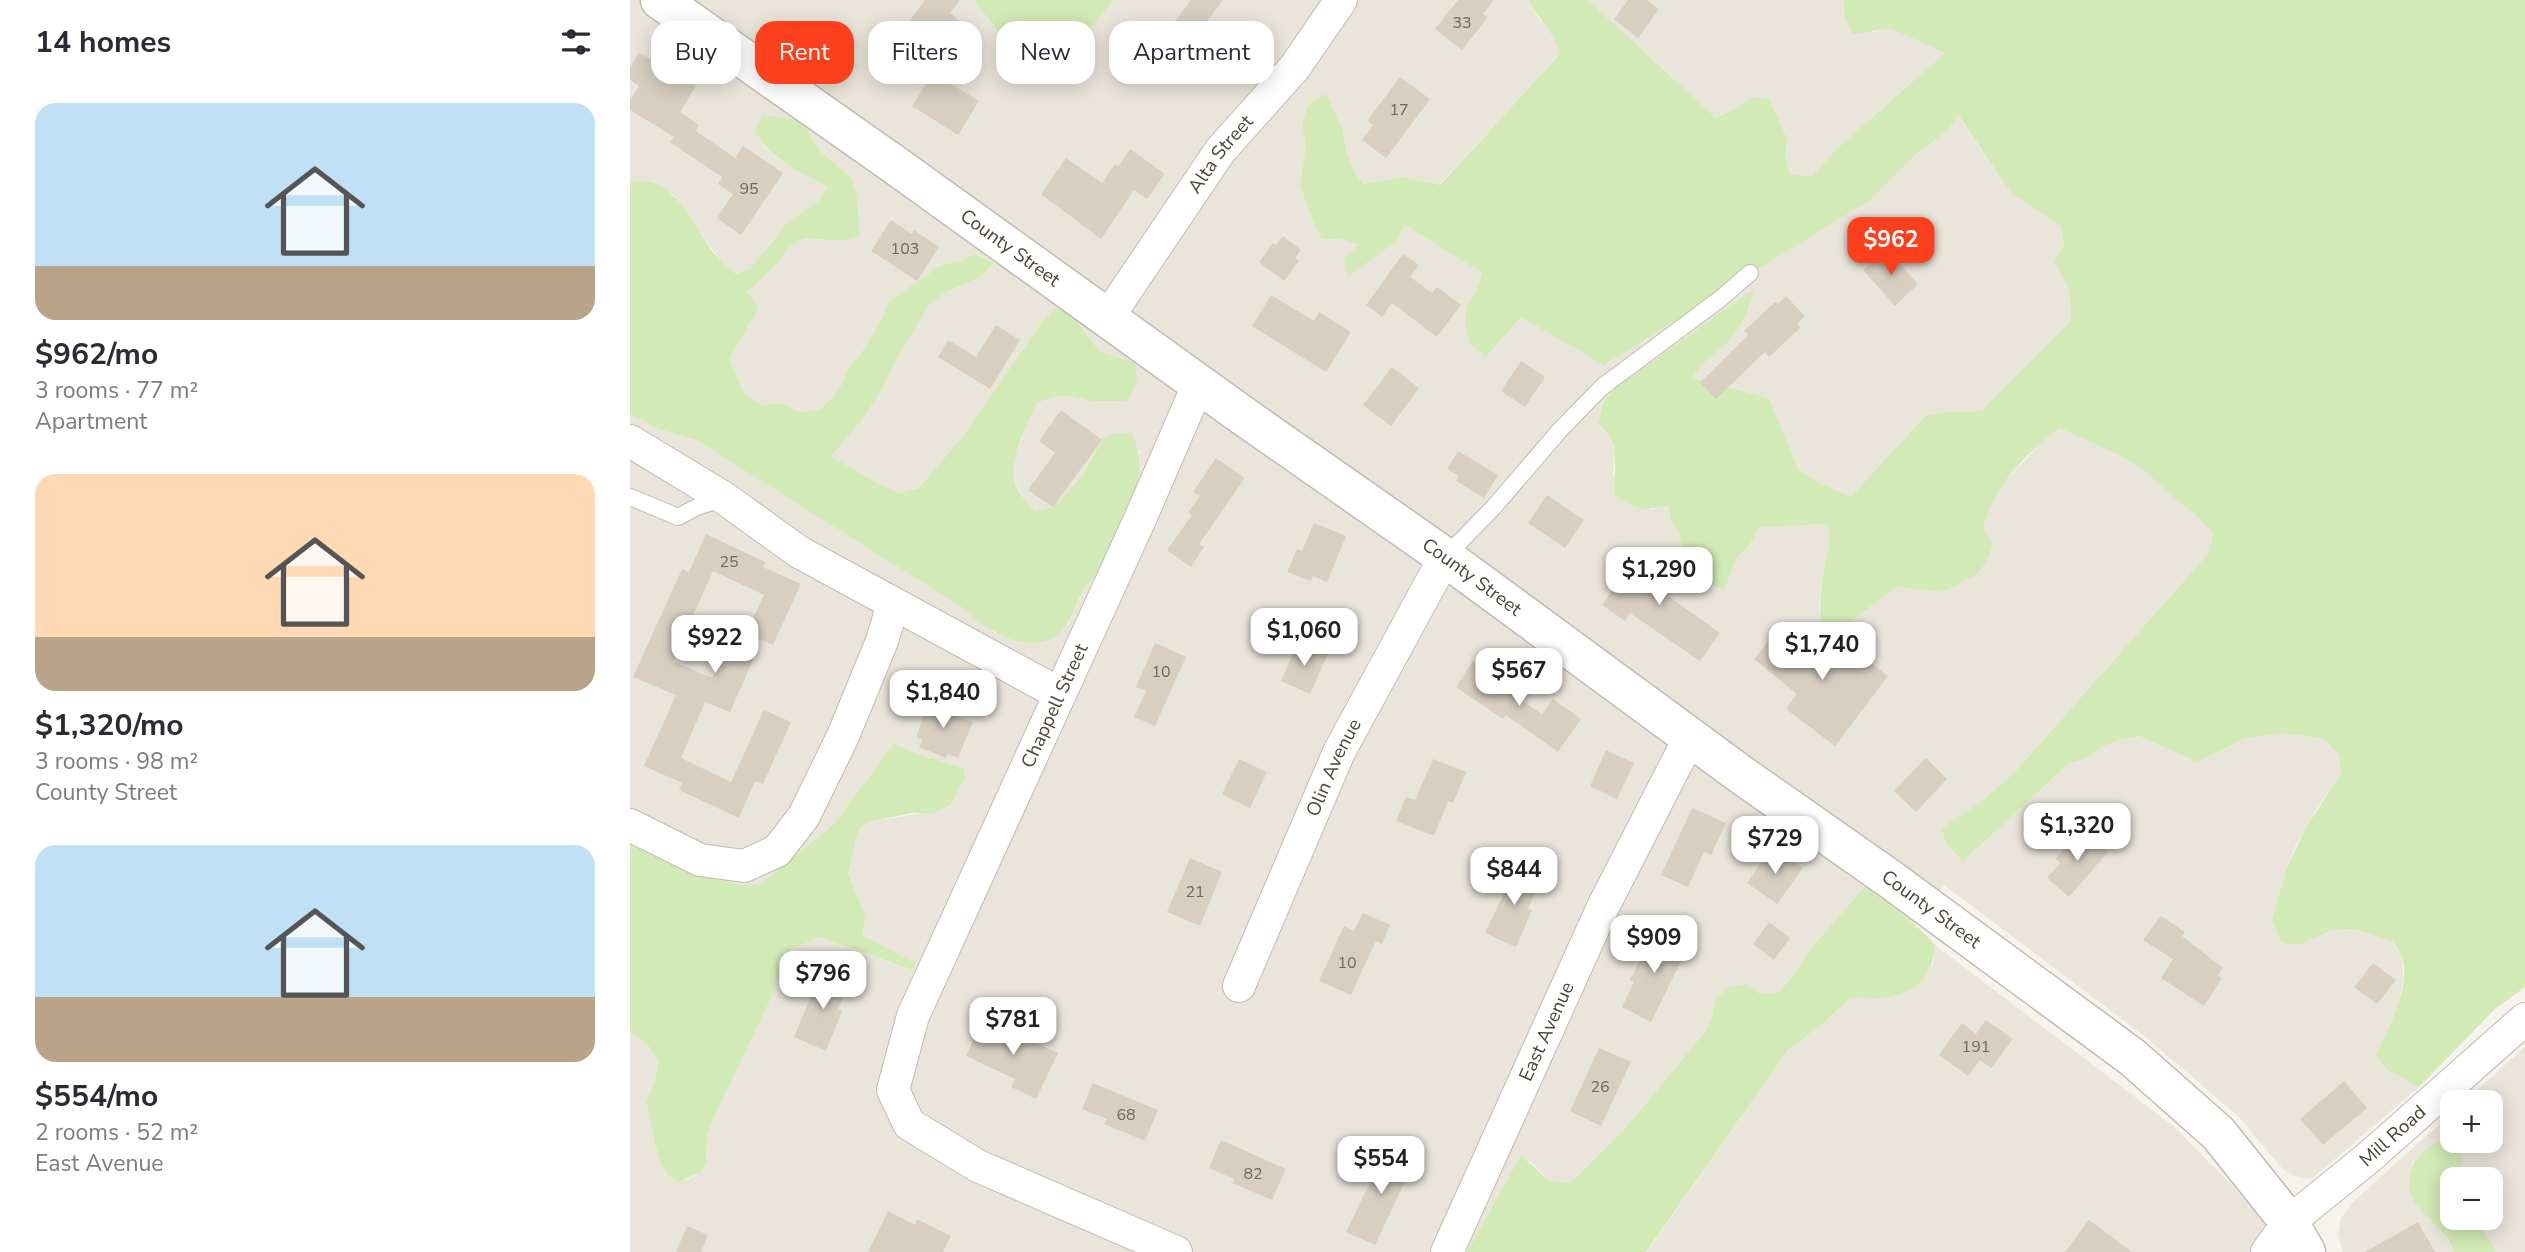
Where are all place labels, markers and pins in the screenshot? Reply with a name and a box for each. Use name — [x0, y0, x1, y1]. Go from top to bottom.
pin: $962 — [1850, 218, 1932, 277]
pin: $1,290 — [1602, 548, 1716, 607]
pin: $1,060 — [1247, 608, 1361, 668]
pin: $922 — [674, 616, 756, 675]
pin: $1,740 — [1765, 622, 1879, 682]
pin: $567 — [1478, 648, 1560, 708]
pin: $1,840 — [886, 670, 1000, 730]
pin: $1,320 — [2020, 804, 2134, 863]
pin: $729 — [1734, 816, 1816, 876]
pin: $844 — [1473, 848, 1555, 907]
pin: $909 — [1613, 916, 1695, 975]
pin: $796 — [782, 951, 864, 1011]
pin: $781 — [972, 998, 1054, 1057]
pin: $554 — [1340, 1136, 1422, 1196]

